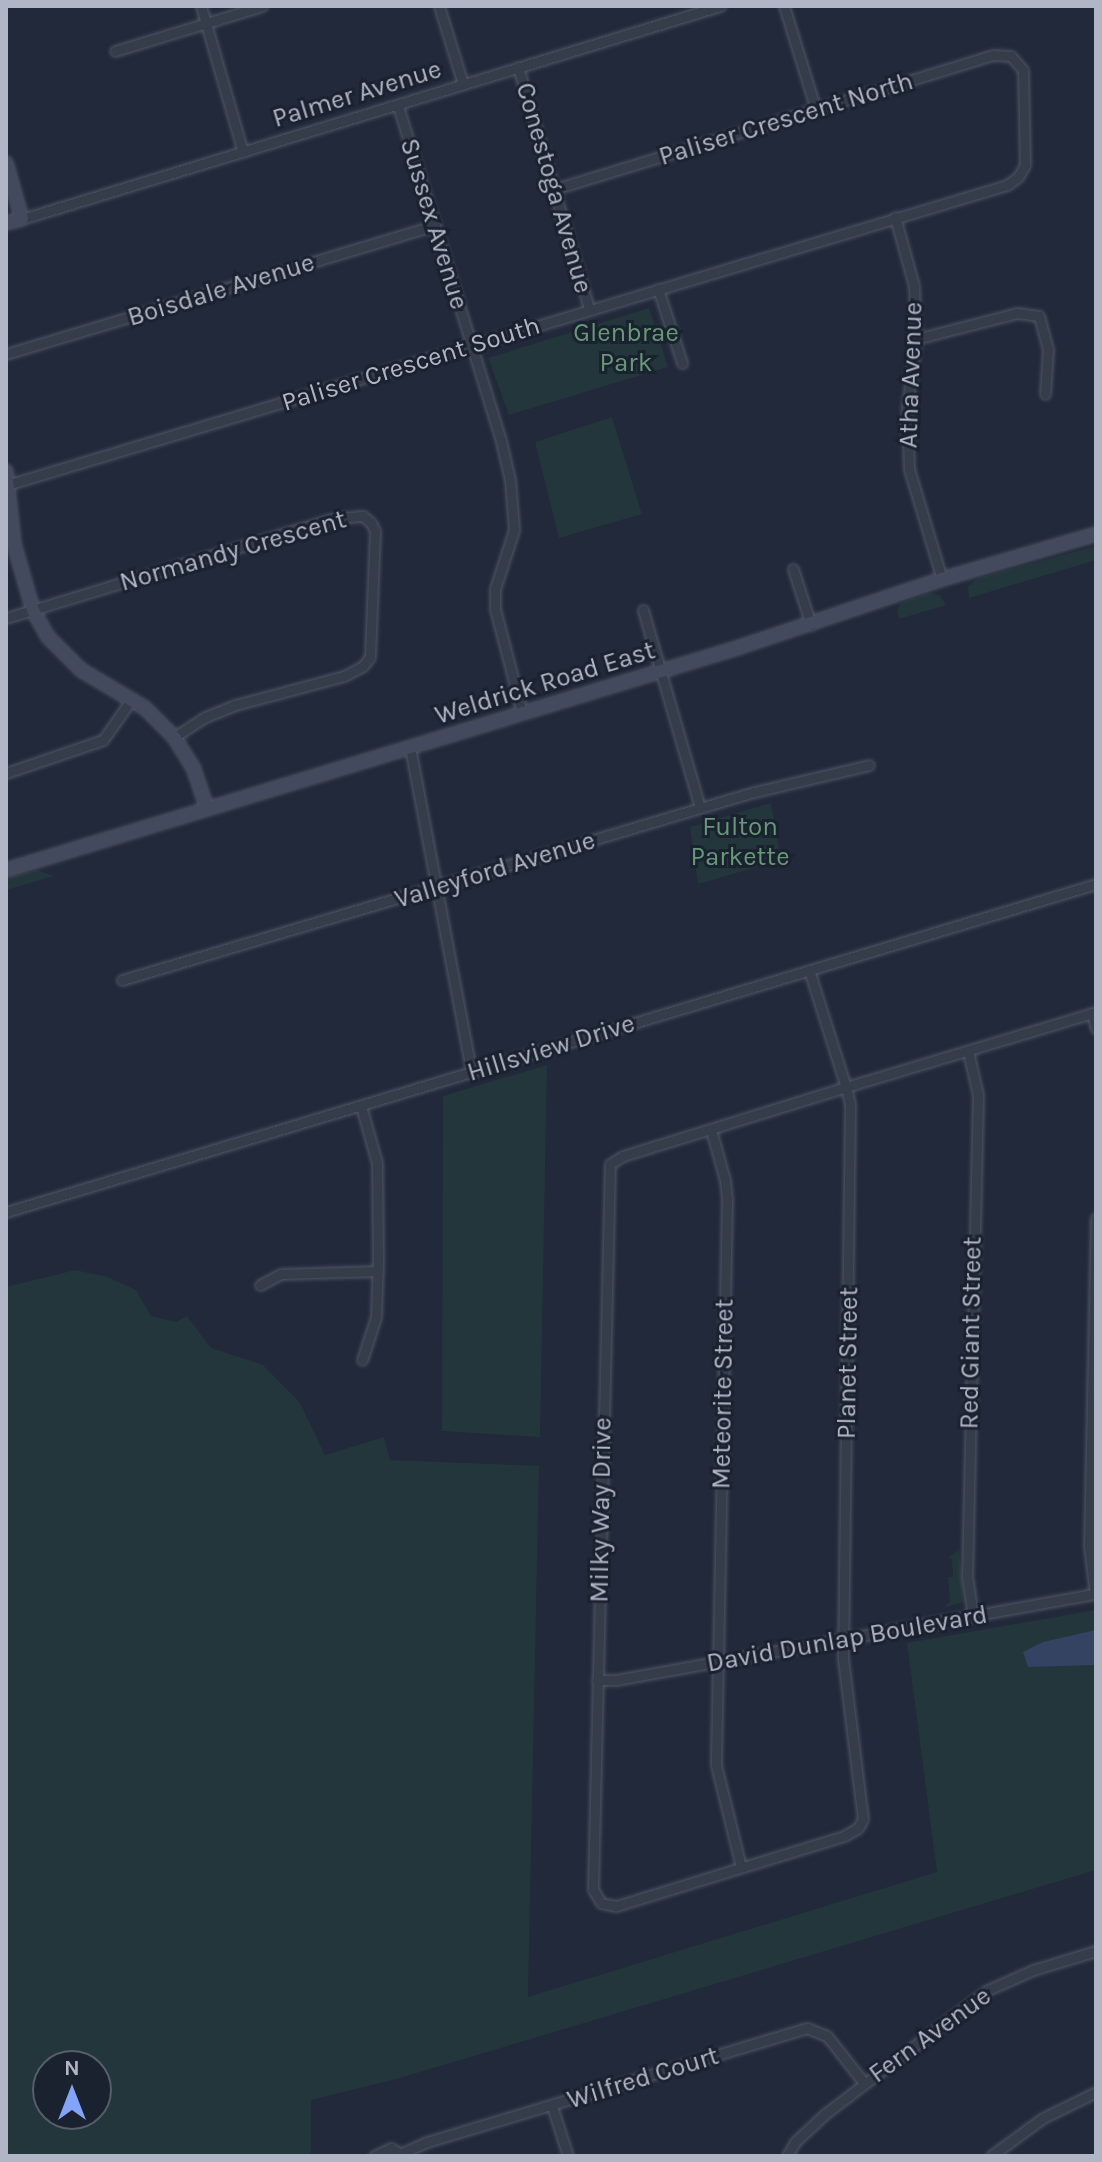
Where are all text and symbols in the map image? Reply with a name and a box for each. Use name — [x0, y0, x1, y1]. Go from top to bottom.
street label: Palmer Avenue — [269, 54, 445, 134]
street label: Paliser Crescent North — [655, 65, 917, 173]
street label: Conestoga Avenue — [509, 79, 599, 297]
street label: Sussex Avenue — [393, 135, 475, 313]
street label: Boisdale Avenue — [124, 247, 318, 333]
street label: Atha Avenue — [893, 301, 929, 449]
street label: Paliser Crescent South — [278, 310, 544, 418]
park label: Glenbrae Park — [573, 317, 679, 378]
street label: Normandy Crescent — [116, 504, 350, 598]
street label: Weldrick Road East — [431, 635, 659, 731]
park label: Fulton Parkette — [690, 811, 790, 872]
street label: Valleyford Avenue — [391, 825, 599, 915]
street label: Hillsview Drive — [464, 1008, 638, 1088]
street label: Red Giant Street — [954, 1236, 988, 1430]
street label: Planet Street — [831, 1287, 865, 1439]
street label: Meteorite Street — [706, 1298, 740, 1490]
street label: Milky Way Drive — [584, 1417, 618, 1603]
street label: David Dunlap Boulevard — [704, 1599, 990, 1679]
street label: Fern Avenue — [863, 1980, 997, 2090]
street label: Wilfred Court — [564, 2040, 722, 2116]
north arrow — [32, 2050, 112, 2130]
text: N — [64, 2055, 80, 2081]

